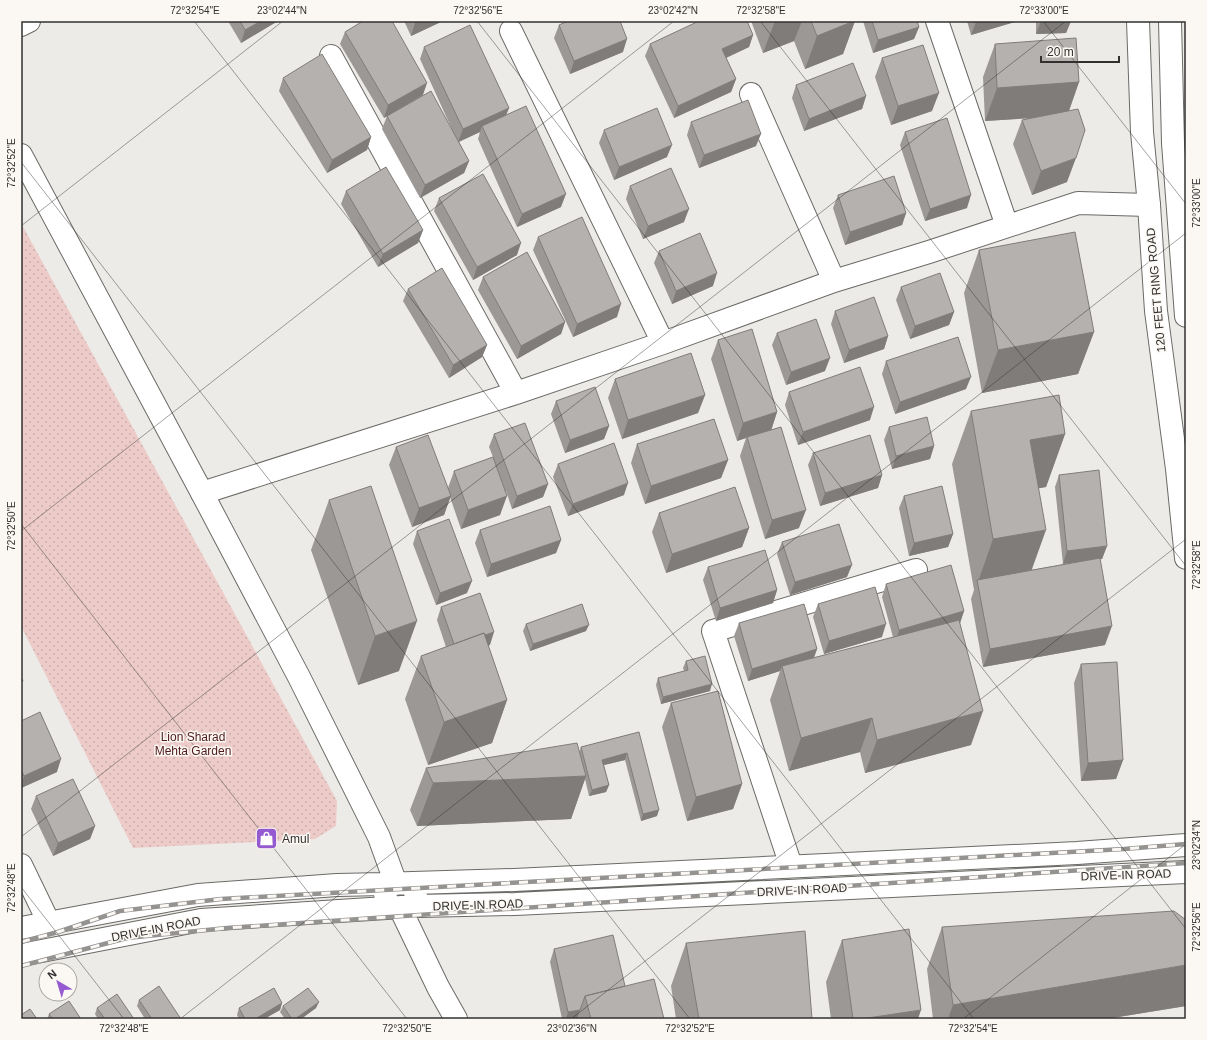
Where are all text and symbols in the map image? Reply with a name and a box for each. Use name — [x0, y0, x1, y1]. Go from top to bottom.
text: 72°32'54"E — [170, 5, 220, 16]
text: 23°02'44"N — [257, 5, 307, 16]
text: 72°32'56"E — [453, 5, 503, 16]
text: 23°02'42"N — [648, 5, 698, 16]
text: 72°32'58"E — [736, 5, 786, 16]
text: 72°33'00"E — [1019, 5, 1069, 16]
scale bar — [1041, 38, 1119, 64]
text: 20 m — [1047, 45, 1074, 59]
text: 72°32'52"E — [6, 138, 17, 188]
text: 72°33'00"E — [1191, 178, 1202, 228]
street label: 120 FEET RING ROAD — [1144, 227, 1168, 353]
text: 72°32'50"E — [6, 501, 17, 551]
text: 72°32'58"E — [1191, 540, 1202, 590]
park label: Lion Sharad Mehta Garden — [155, 730, 231, 758]
text: 23°02'34"N — [1191, 820, 1202, 870]
shop icon: Amul — [254, 826, 280, 852]
place label: Amul — [282, 832, 309, 846]
text: 72°32'48"E — [6, 863, 17, 913]
street label: DRIVE-IN ROAD — [1080, 866, 1172, 884]
street label: DRIVE-IN ROAD — [756, 881, 848, 899]
street label: DRIVE-IN ROAD — [432, 896, 524, 914]
text: 72°32'56"E — [1191, 902, 1202, 952]
street label: DRIVE-IN ROAD — [110, 913, 202, 945]
north arrow — [38, 962, 78, 1002]
text: N — [45, 967, 59, 981]
text: 72°32'48"E — [99, 1023, 149, 1034]
text: 72°32'50"E — [382, 1023, 432, 1034]
text: 23°02'36"N — [547, 1023, 597, 1034]
text: 72°32'52"E — [665, 1023, 715, 1034]
text: 72°32'54"E — [948, 1023, 998, 1034]

